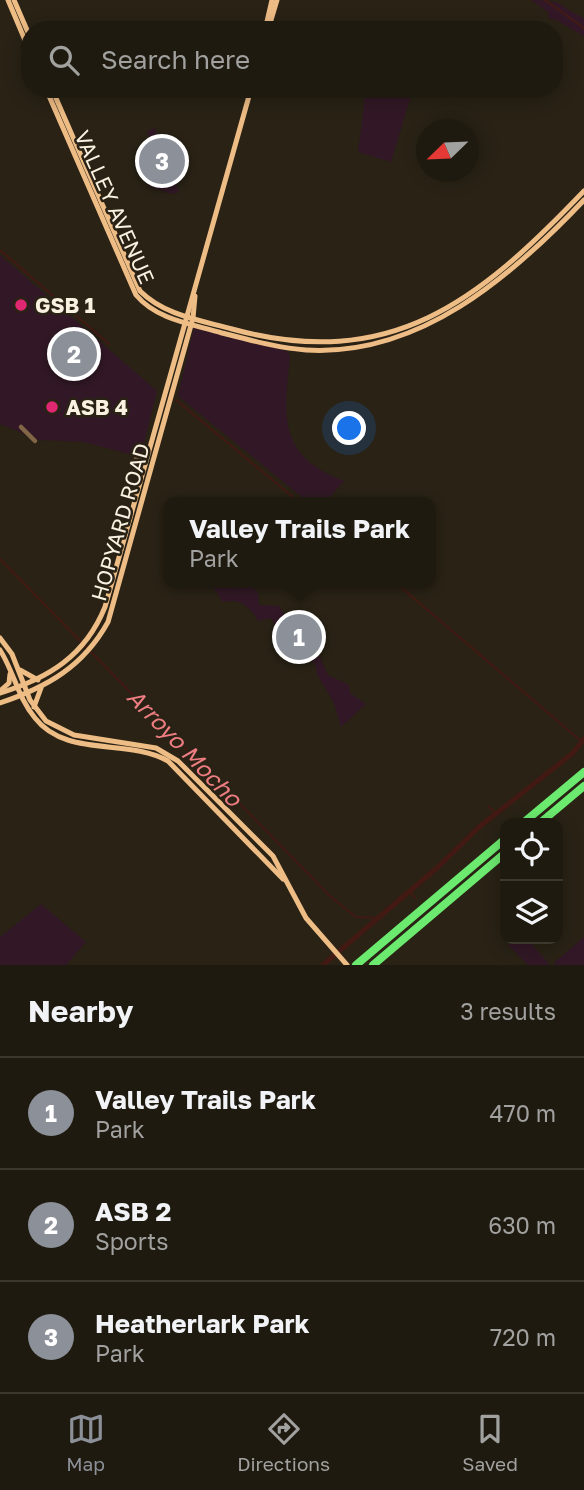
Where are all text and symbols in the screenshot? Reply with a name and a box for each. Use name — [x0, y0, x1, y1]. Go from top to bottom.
search box — [21, 21, 563, 98]
icon: search — [45, 41, 83, 79]
text: Search here — [101, 44, 250, 75]
north arrow — [416, 119, 479, 182]
street label: VALLEY AVENUE — [70, 126, 160, 288]
pin: 3 — [139, 135, 185, 187]
place label: GSB 1 — [35, 292, 96, 318]
marker: GSB 1 — [13, 297, 29, 313]
pin: 2 — [51, 328, 97, 380]
place label: ASB 4 — [66, 394, 128, 420]
marker: ASB 4 — [44, 399, 60, 415]
your location — [332, 411, 366, 445]
street label: HOPYARD ROAD — [85, 440, 155, 604]
popup — [163, 497, 436, 588]
text: Valley Trails Park — [189, 513, 410, 544]
text: Park — [189, 544, 239, 572]
pin: 1 — [276, 611, 322, 663]
water label: Arroyo Mocho — [122, 682, 249, 812]
map controls — [500, 818, 563, 944]
button: locate — [500, 818, 563, 881]
button: layers — [500, 881, 563, 944]
text: Nearby — [28, 993, 133, 1029]
text: 3 results — [460, 997, 556, 1025]
text: Valley Trails Park — [95, 1084, 316, 1115]
text: 1 — [45, 1099, 57, 1127]
text: 470 m — [489, 1099, 556, 1127]
text: Park — [95, 1115, 145, 1143]
text: ASB 2 — [95, 1196, 171, 1227]
text: 2 — [44, 1211, 58, 1239]
text: 630 m — [488, 1211, 556, 1239]
text: Sports — [95, 1227, 169, 1255]
text: Heatherlark Park — [95, 1308, 310, 1339]
text: 3 — [44, 1323, 58, 1351]
text: 720 m — [490, 1323, 556, 1351]
text: Park — [95, 1339, 145, 1367]
tab: Map — [66, 1410, 105, 1475]
tab: Directions — [237, 1410, 330, 1475]
tab: Saved — [462, 1410, 518, 1475]

